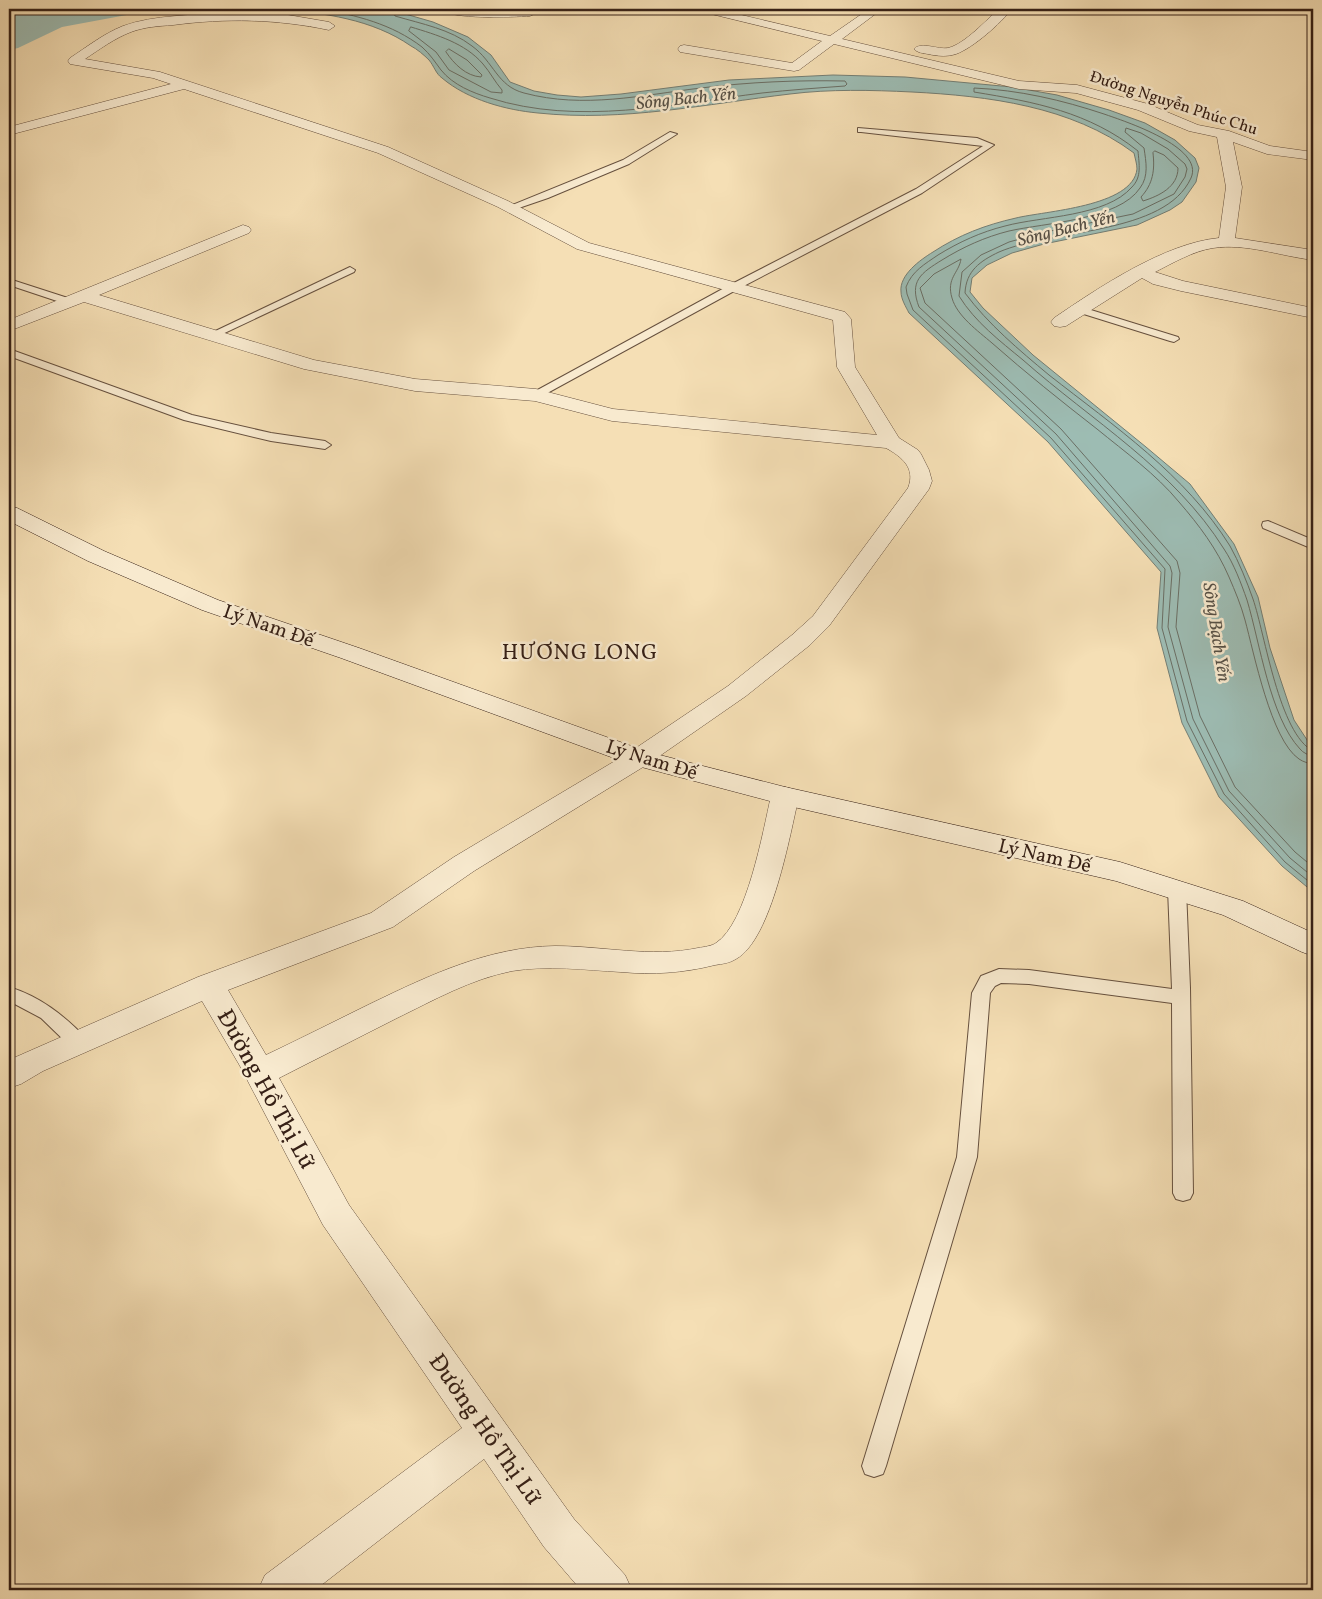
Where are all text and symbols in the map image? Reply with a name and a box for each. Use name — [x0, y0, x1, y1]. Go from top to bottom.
street label: Đường Nguyễn Phúc Chu — [1086, 66, 1260, 141]
water label: Sông Bạch Yến — [635, 82, 737, 117]
water label: Sông Bạch Yến — [1015, 205, 1118, 254]
water label: Sông Bạch Yến — [1195, 581, 1236, 684]
street label: Lý Nam Đế — [219, 598, 318, 656]
district label: HƯƠNG LONG — [502, 638, 658, 669]
street label: Lý Nam Đế — [602, 734, 701, 788]
street label: Lý Nam Đế — [995, 833, 1094, 881]
street label: Đường Hồ Thị Lữ — [207, 1004, 323, 1176]
street label: Đường Hồ Thị Lữ — [419, 1347, 550, 1513]

